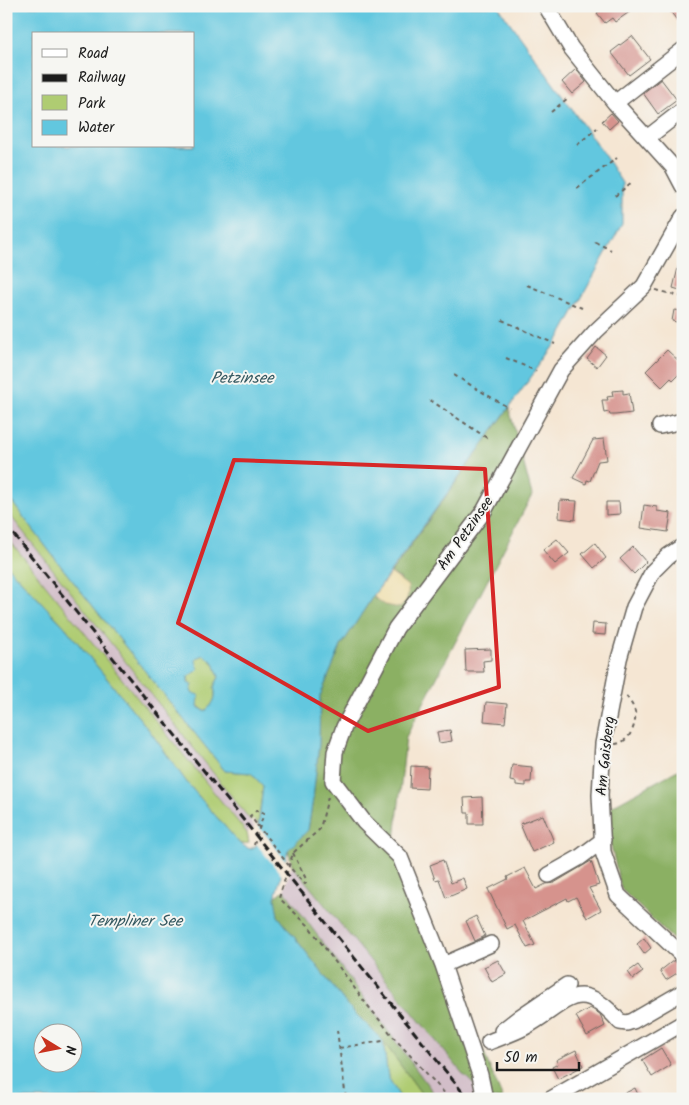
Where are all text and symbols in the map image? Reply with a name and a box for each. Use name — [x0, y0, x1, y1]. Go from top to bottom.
legend — [32, 32, 195, 148]
text: Road — [78, 42, 109, 66]
text: Railway — [78, 66, 126, 90]
text: Park — [78, 92, 106, 116]
text: Water — [78, 116, 115, 140]
water label: Petzinsee — [211, 366, 275, 391]
street label: Am Petzinsee — [431, 491, 500, 576]
street label: Am Gaisberg — [590, 715, 622, 797]
water label: Templiner See — [88, 909, 184, 934]
north arrow — [32, 1022, 82, 1072]
scale bar — [497, 1040, 579, 1072]
text: N — [58, 1044, 81, 1057]
text: 50 m — [504, 1046, 538, 1070]

